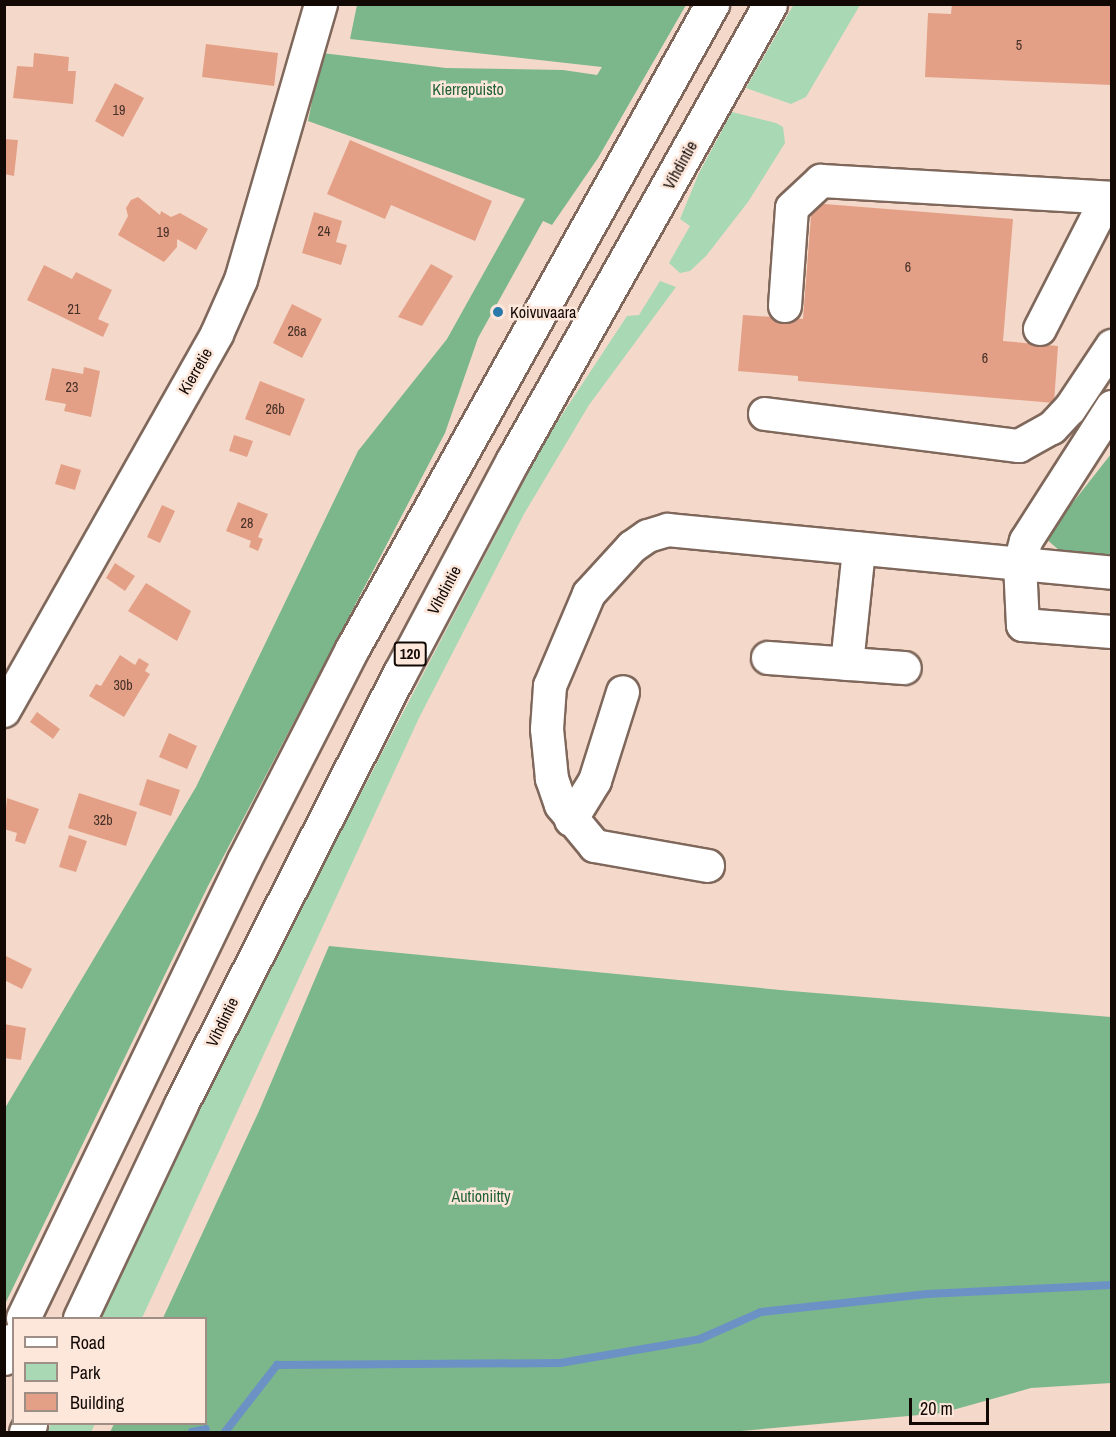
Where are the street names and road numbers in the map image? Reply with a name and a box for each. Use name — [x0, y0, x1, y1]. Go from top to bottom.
street label: Vihdintie — [659, 137, 701, 193]
street label: Kierretie — [174, 344, 216, 398]
street label: Vihdintie — [423, 562, 465, 618]
road number: 120 — [394, 642, 426, 666]
street label: Vihdintie — [202, 994, 242, 1050]

